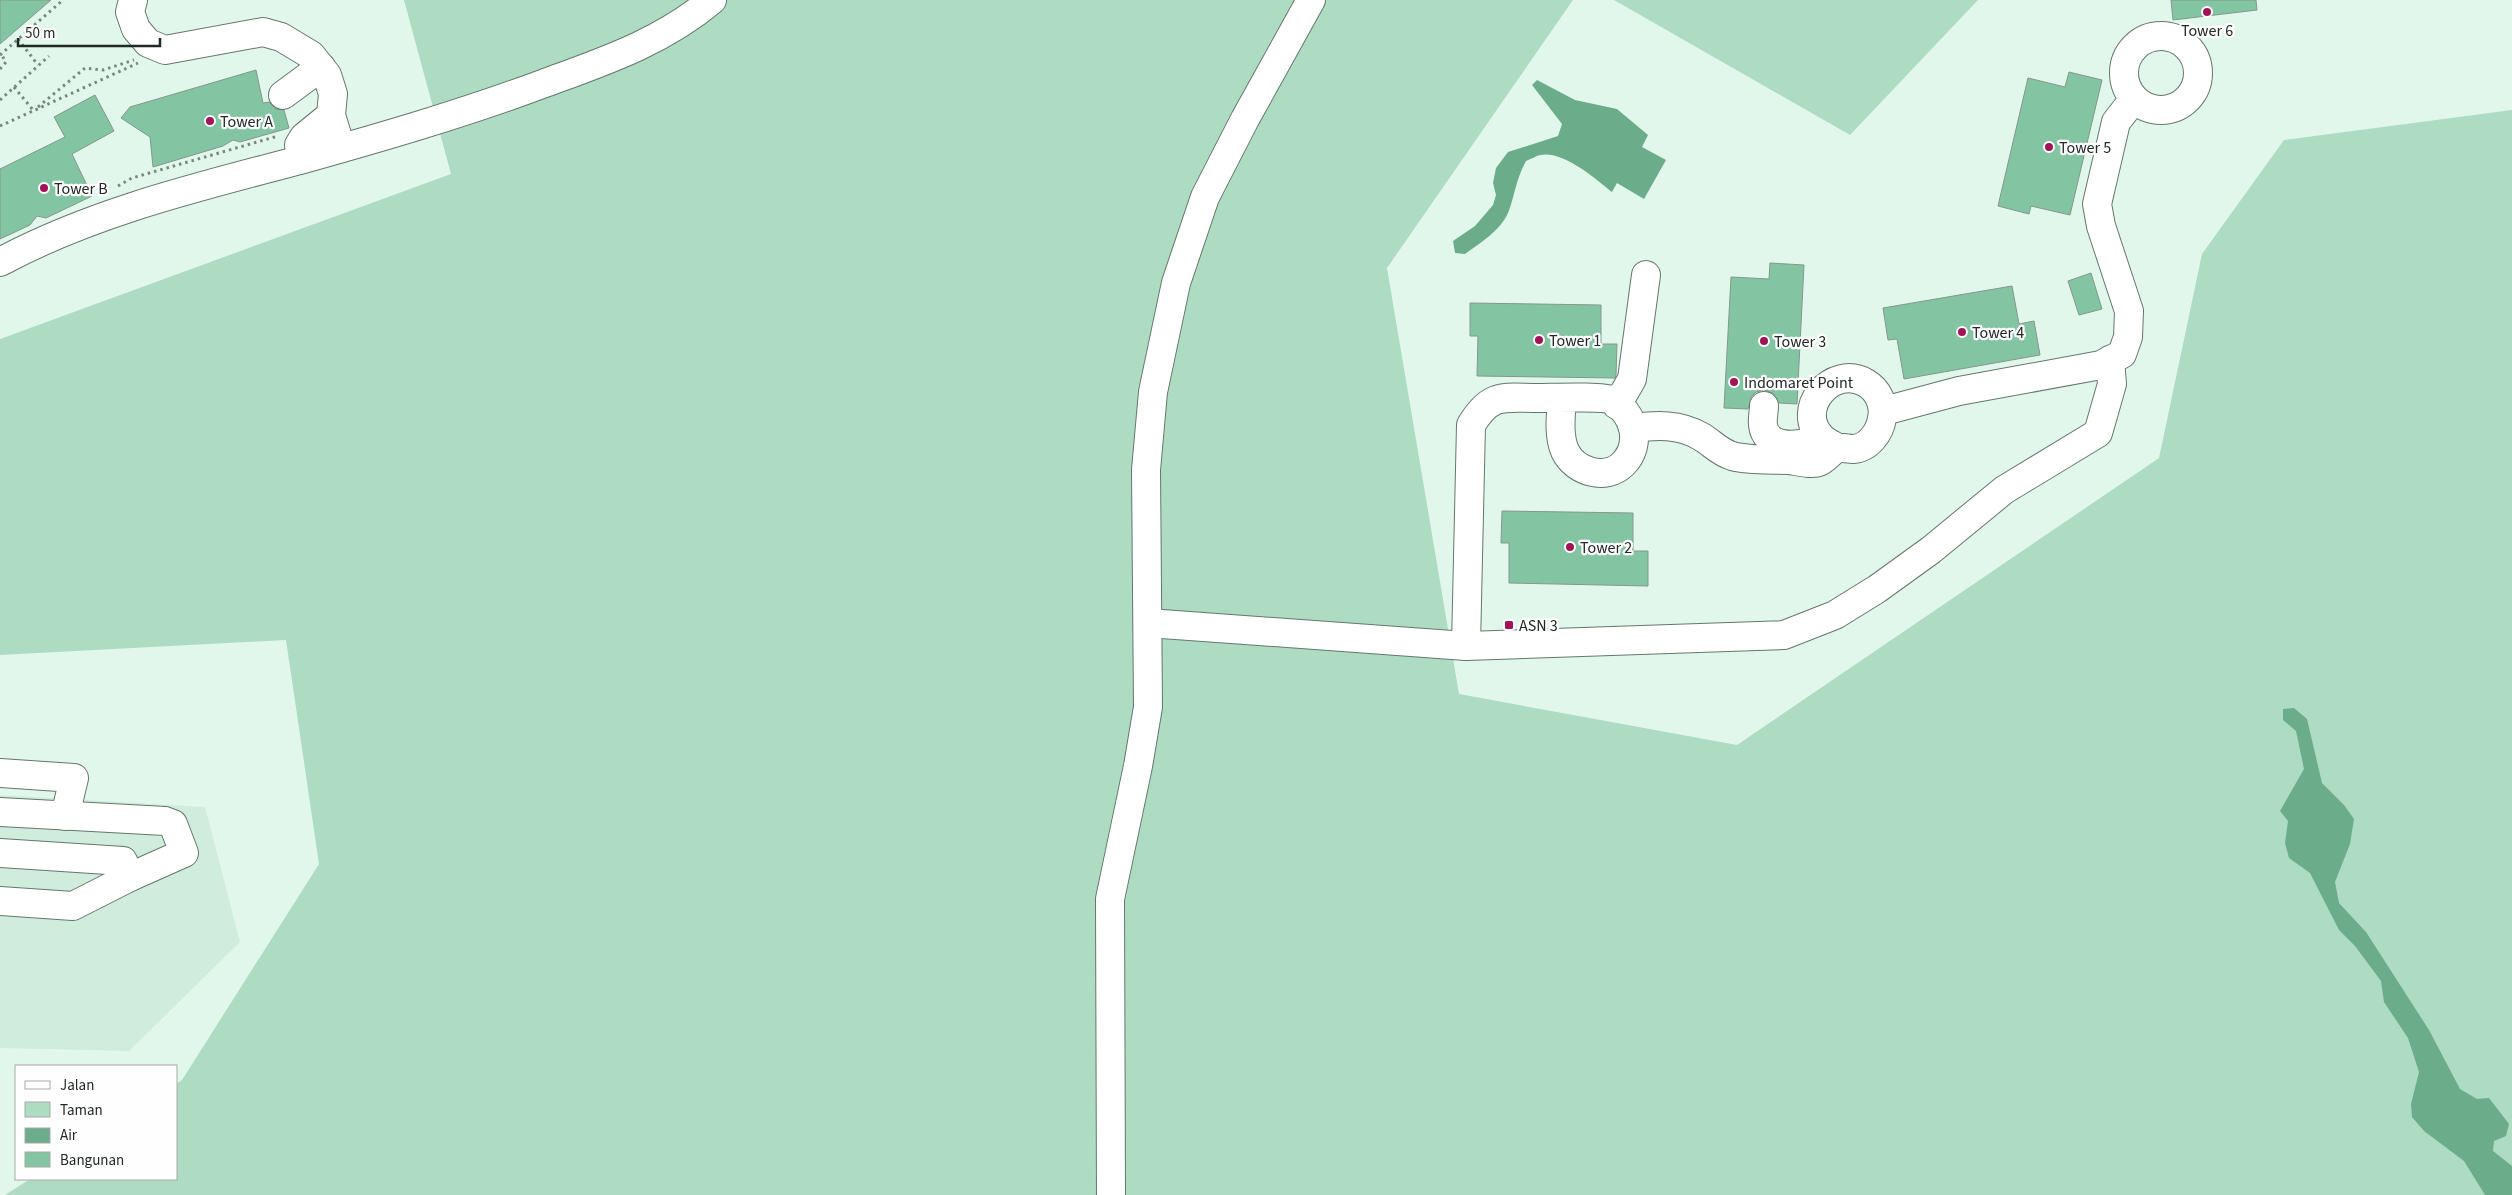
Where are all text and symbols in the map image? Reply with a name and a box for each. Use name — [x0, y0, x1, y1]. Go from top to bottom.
marker: Tower 6 — [2201, 6, 2213, 18]
scale bar — [18, 15, 160, 47]
place label: Tower 6 — [2181, 20, 2233, 42]
text: 50 m — [25, 23, 55, 44]
place label: Tower A — [220, 111, 273, 133]
marker: Tower A — [204, 115, 216, 127]
place label: Tower 5 — [2059, 137, 2111, 159]
marker: Tower 5 — [2043, 141, 2055, 153]
place label: Tower B — [54, 178, 108, 200]
marker: Tower B — [38, 182, 50, 194]
place label: Tower 4 — [1972, 322, 2024, 344]
marker: Tower 4 — [1956, 326, 1968, 338]
place label: Tower 1 — [1549, 330, 1601, 352]
place label: Tower 3 — [1774, 331, 1826, 353]
marker: Tower 1 — [1533, 334, 1545, 346]
marker: Tower 3 — [1758, 335, 1770, 347]
place label: Indomaret Point — [1744, 372, 1854, 394]
marker: Indomaret Point — [1728, 376, 1740, 388]
place label: Tower 2 — [1580, 537, 1632, 559]
marker: Tower 2 — [1564, 541, 1576, 553]
place label: ASN 3 — [1519, 615, 1558, 637]
marker: ASN 3 — [1503, 619, 1515, 631]
legend — [15, 1065, 178, 1180]
text: Jalan — [60, 1075, 94, 1096]
text: Taman — [60, 1100, 103, 1121]
text: Air — [60, 1125, 78, 1146]
text: Bangunan — [60, 1150, 124, 1171]

